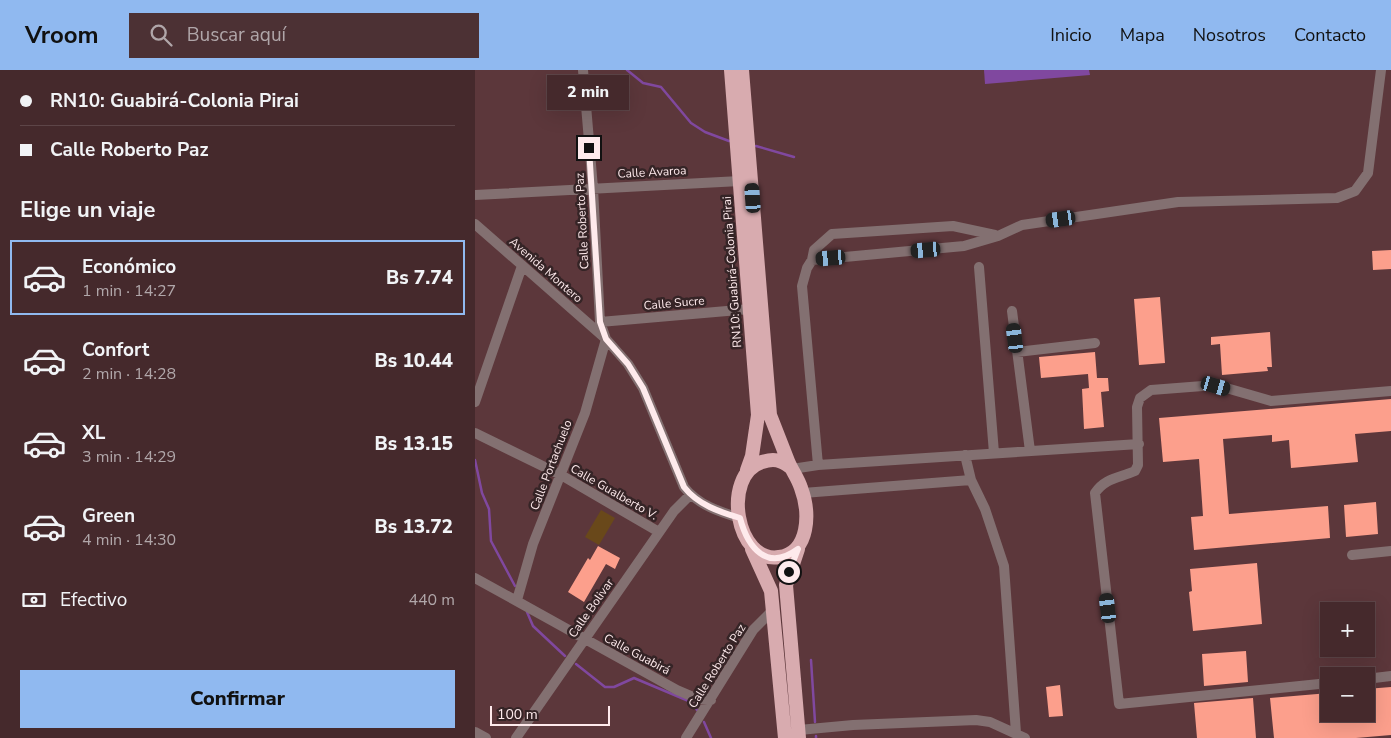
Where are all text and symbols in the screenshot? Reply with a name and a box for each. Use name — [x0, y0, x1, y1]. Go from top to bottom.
search box — [129, 13, 479, 58]
text: Vroom — [25, 19, 99, 51]
icon: search — [147, 21, 175, 49]
text: Buscar aquí — [187, 22, 286, 48]
text: Inicio — [1050, 23, 1092, 47]
text: Mapa — [1120, 23, 1165, 47]
text: Nosotros — [1193, 23, 1266, 47]
text: Contacto — [1294, 23, 1366, 47]
callout: 2 min — [548, 75, 630, 110]
text: 2 min — [567, 81, 609, 103]
text: RN10: Guabirá-Colonia Pirai — [50, 88, 299, 114]
text: Calle Roberto Paz — [50, 137, 208, 163]
route end — [578, 137, 600, 159]
street label: Calle Avaroa — [617, 162, 687, 182]
street label: Calle Roberto Paz — [571, 172, 593, 270]
car — [744, 183, 761, 213]
text: Elige un viaje — [20, 195, 155, 225]
street label: RN10: Guabirá-Colonia Pirai — [719, 196, 745, 348]
car — [1045, 209, 1076, 229]
street label: Avenida Montero — [506, 234, 586, 306]
car — [910, 241, 941, 259]
car — [815, 249, 846, 267]
text: Económico — [82, 254, 176, 280]
icon: car — [22, 255, 67, 300]
text: Bs 7.74 — [386, 265, 453, 291]
text: 1 min · 14:27 — [82, 280, 176, 302]
street label: Calle Sucre — [643, 292, 705, 314]
car — [1005, 322, 1024, 354]
text: Confort — [82, 337, 149, 363]
icon: car — [22, 338, 67, 383]
text: Bs 10.44 — [375, 348, 453, 374]
text: 2 min · 14:28 — [82, 363, 176, 385]
car — [1199, 375, 1232, 397]
street label: Calle Portachuelo — [526, 417, 576, 512]
text: XL — [82, 420, 105, 446]
icon: car — [22, 421, 67, 466]
text: Bs 13.15 — [375, 431, 453, 457]
text: 3 min · 14:29 — [82, 446, 176, 468]
street label: Calle Gualberto V. — [567, 460, 661, 524]
text: Green — [82, 503, 135, 529]
icon: car — [22, 504, 67, 549]
text: Bs 13.72 — [375, 514, 453, 540]
text: 4 min · 14:30 — [82, 529, 176, 551]
route start — [778, 561, 800, 583]
street label: Calle Bolivar — [565, 575, 618, 641]
icon: cash — [20, 586, 48, 614]
text: Efectivo — [60, 587, 127, 613]
text: 440 m — [408, 589, 455, 611]
car — [1098, 592, 1117, 624]
map controls — [1320, 602, 1375, 722]
button: + — [1320, 602, 1375, 657]
street label: Calle Roberto Paz — [685, 621, 750, 711]
street label: Calle Guabirá — [601, 630, 673, 678]
button: − — [1320, 667, 1375, 722]
button: Confirmar — [20, 670, 455, 728]
scale bar — [490, 703, 610, 726]
text: 100 m — [497, 705, 538, 724]

